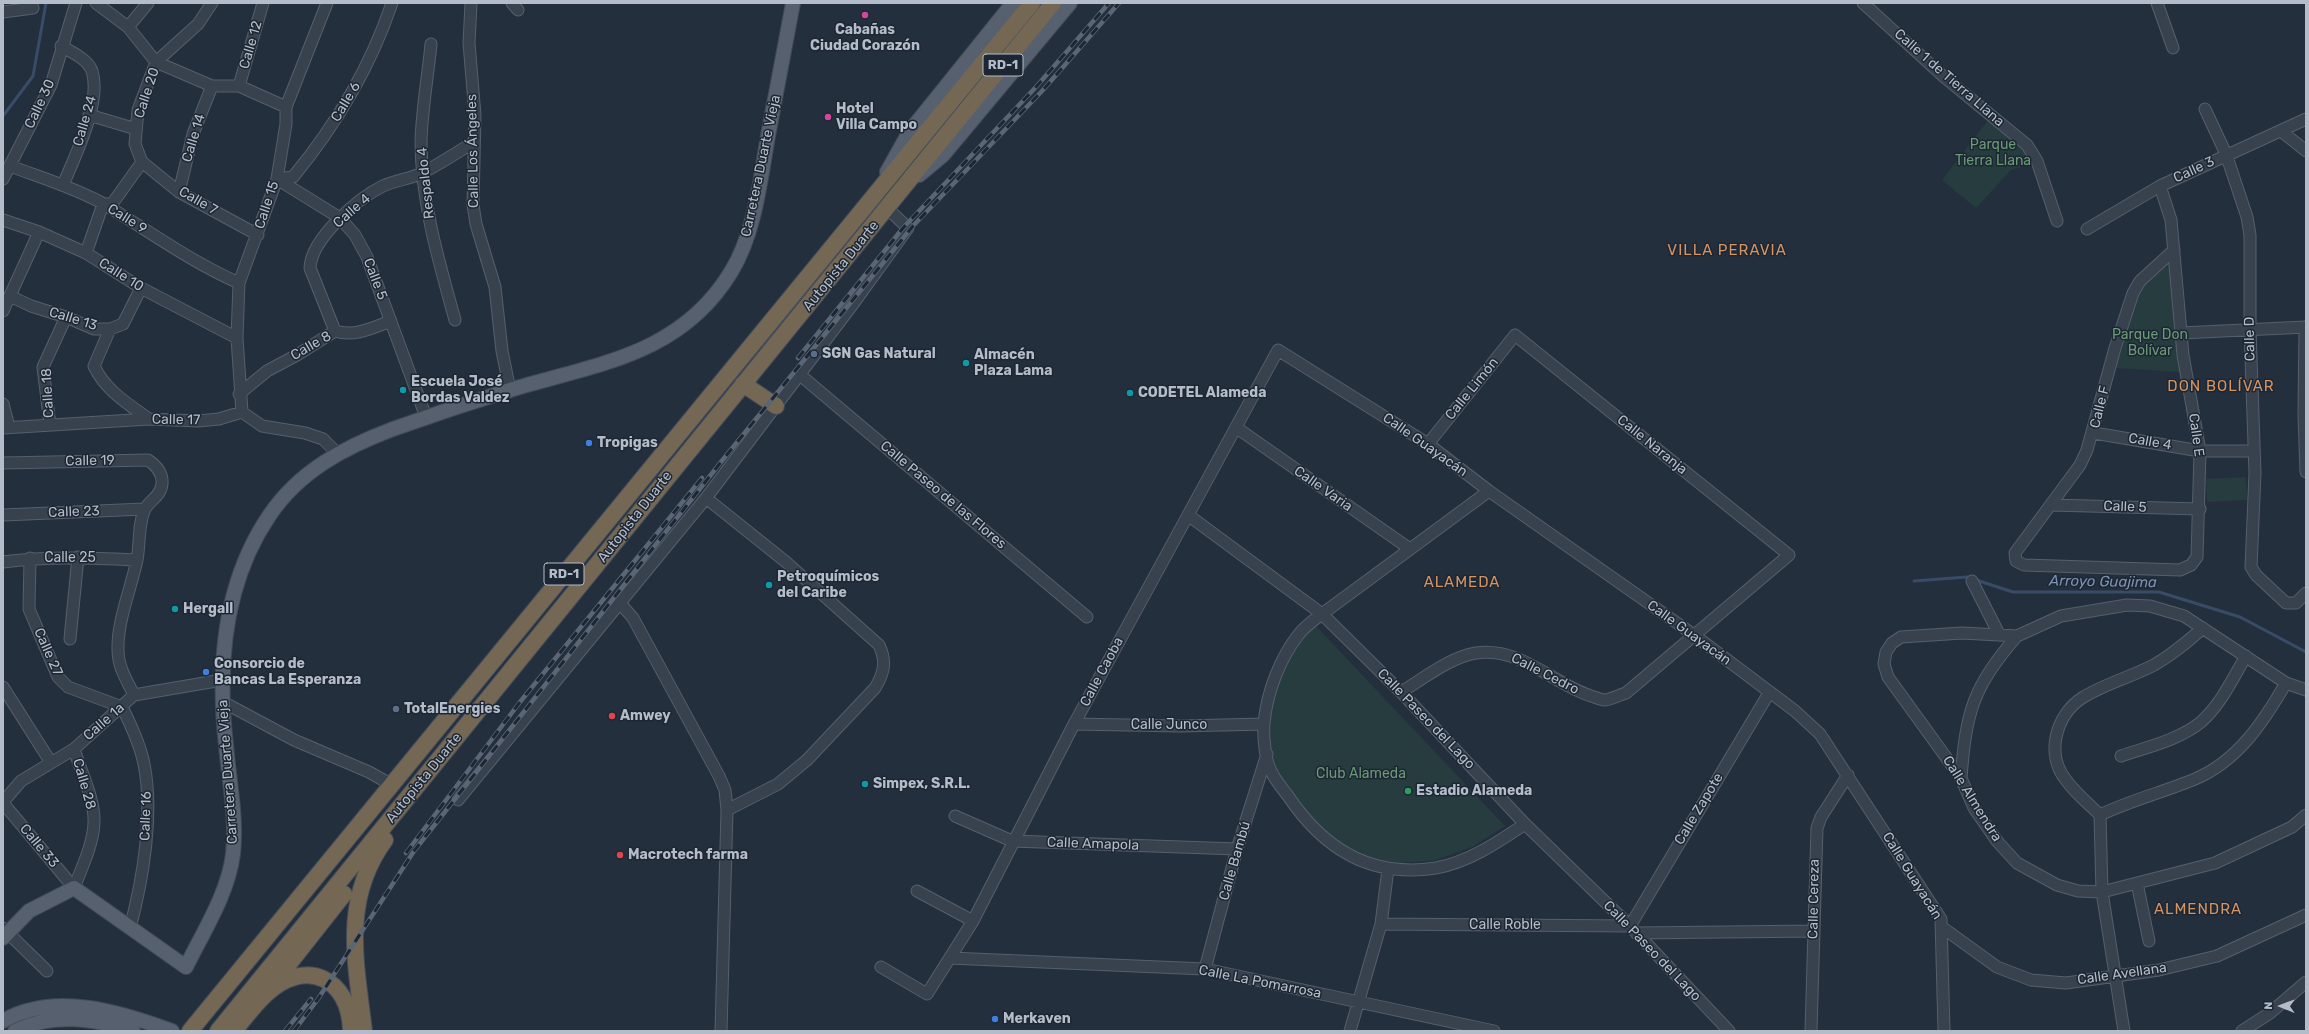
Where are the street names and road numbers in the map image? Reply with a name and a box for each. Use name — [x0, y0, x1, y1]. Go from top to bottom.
street label: Calle 12 — [236, 19, 266, 71]
street label: Calle 1 de Tierra Llana — [1891, 26, 2007, 130]
road number: RD-1 — [983, 54, 1023, 76]
street label: Calle 20 — [131, 66, 163, 120]
street label: Calle 30 — [21, 77, 59, 131]
street label: Calle 6 — [328, 79, 364, 125]
street label: Calle 24 — [70, 94, 100, 148]
street label: Calle Los Ángeles — [464, 94, 482, 208]
street label: Carretera Duarte Vieja — [738, 94, 784, 238]
street label: Calle 14 — [179, 112, 209, 164]
street label: Respaldo 4 — [414, 146, 438, 220]
street label: Calle 3 — [2171, 153, 2217, 187]
street label: Calle 15 — [251, 179, 283, 231]
street label: Calle 7 — [175, 183, 221, 219]
street label: Calle 4 — [330, 190, 374, 232]
street label: Calle 9 — [104, 200, 150, 238]
street label: Autopista Duarte — [799, 218, 883, 314]
street label: Calle 10 — [95, 255, 147, 295]
street label: Calle 5 — [359, 256, 391, 302]
street label: Calle 13 — [47, 304, 99, 334]
street label: Calle D — [2241, 316, 2259, 362]
street label: Calle 8 — [288, 328, 334, 364]
street label: Calle Limón — [1442, 354, 1502, 424]
street label: Calle 18 — [38, 368, 58, 418]
street label: Calle F — [2087, 384, 2113, 430]
street label: Calle Guayacán — [1379, 410, 1471, 480]
street label: Calle 17 — [152, 411, 200, 429]
street label: Calle Naranja — [1614, 412, 1690, 478]
street label: Calle E — [2185, 412, 2207, 458]
street label: Calle 4 — [2127, 430, 2173, 454]
street label: Calle Paseo de las Flores — [877, 437, 1009, 553]
street label: Calle 19 — [65, 452, 115, 470]
street label: Calle Varia — [1290, 463, 1356, 515]
street label: Autopista Duarte — [594, 468, 676, 566]
street label: Calle 5 — [2103, 498, 2147, 516]
street label: Calle 23 — [48, 503, 100, 521]
street label: Calle 25 — [44, 550, 96, 566]
road number: RD-1 — [544, 563, 584, 585]
street label: Calle Guayacán — [1644, 597, 1734, 669]
street label: Calle 27 — [30, 626, 66, 678]
street label: Calle Caoba — [1077, 634, 1127, 710]
street label: Calle Cedro — [1508, 650, 1582, 698]
street label: Calle Paseo del Lago — [1374, 665, 1478, 773]
street label: Carretera Duarte Vieja — [215, 699, 241, 845]
street label: Calle 1a — [80, 700, 128, 744]
street label: Calle Junco — [1131, 717, 1207, 733]
street label: Autopista Duarte — [382, 730, 466, 826]
street label: Calle Almendra — [1939, 753, 2005, 845]
street label: Calle 28 — [69, 757, 99, 811]
street label: Calle Zapote — [1671, 770, 1727, 848]
street label: Calle 16 — [137, 791, 155, 841]
street label: Calle Bambú — [1216, 820, 1254, 902]
street label: Calle 33 — [16, 821, 62, 871]
street label: Calle Guayacán — [1878, 829, 1946, 923]
street label: Calle Amapola — [1047, 834, 1139, 854]
street label: Calle Cereza — [1805, 859, 1823, 939]
street label: Calle Paseo del Lago — [1600, 897, 1704, 1005]
street label: Calle Roble — [1469, 917, 1541, 933]
street label: Calle Avellana — [2076, 959, 2168, 989]
street label: Calle La Pomarrosa — [1197, 962, 1323, 1002]

